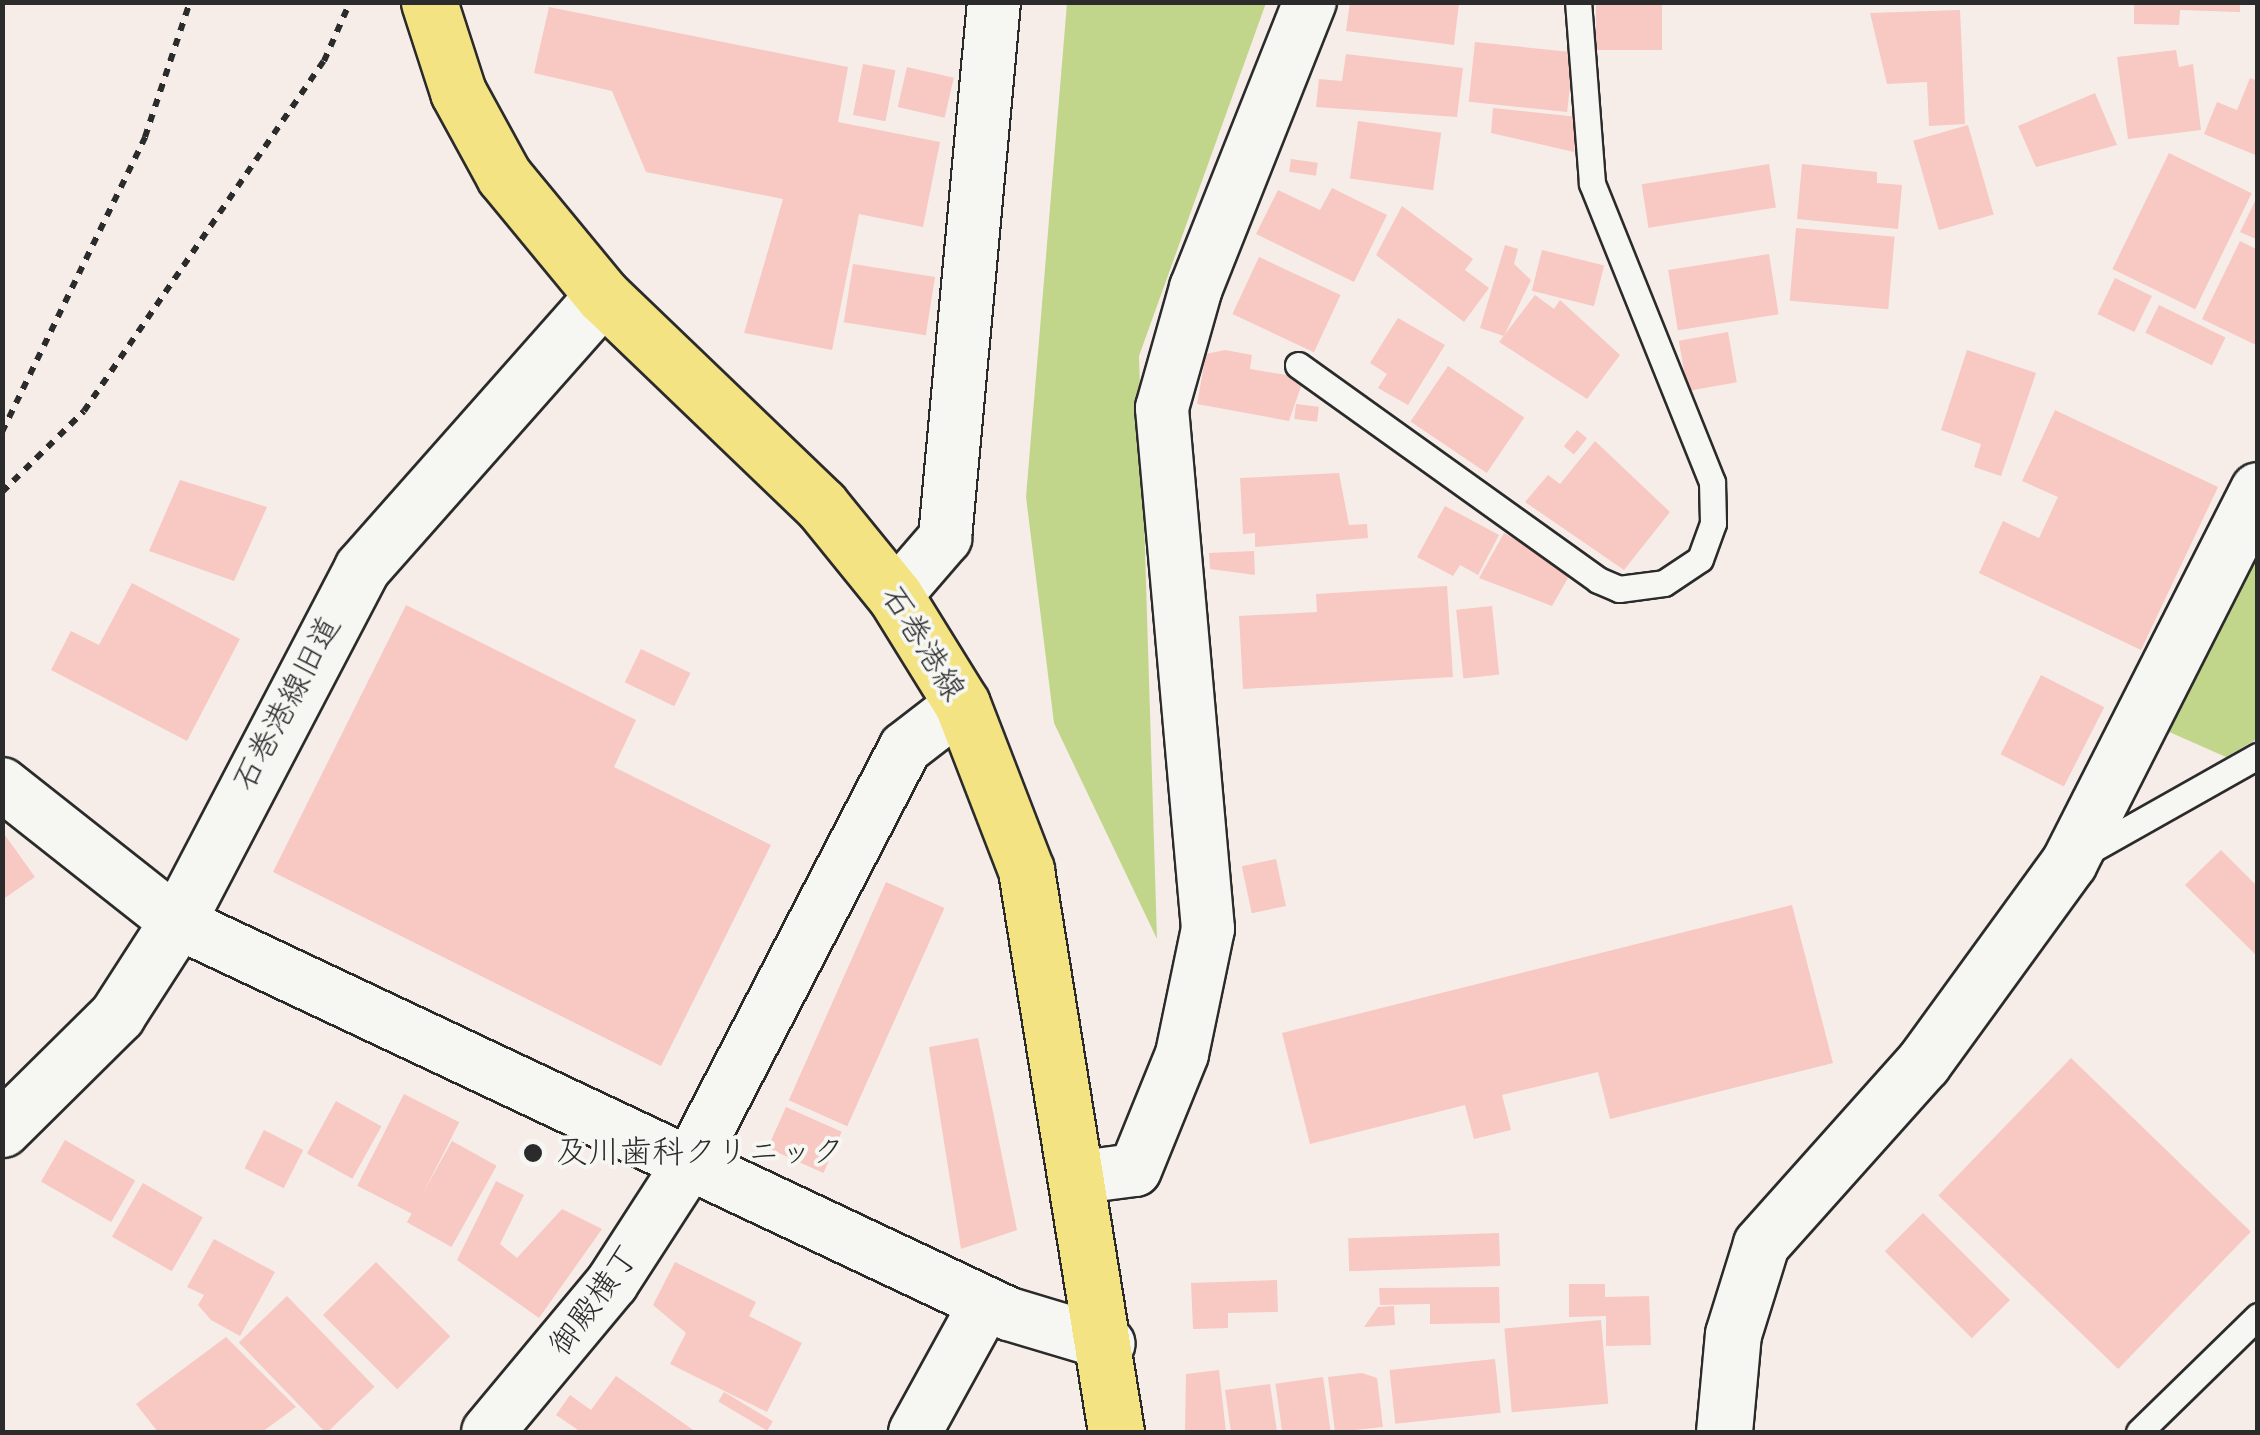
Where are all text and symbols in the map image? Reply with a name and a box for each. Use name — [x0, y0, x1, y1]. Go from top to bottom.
street label: 石巻港線 — [872, 580, 972, 708]
street label: 石巻港線旧道 — [226, 610, 350, 798]
place label: 及川歯科クリニック — [556, 1134, 844, 1172]
marker: 及川歯科クリニック — [520, 1140, 546, 1166]
street label: 御殿横丁 — [542, 1238, 648, 1364]

